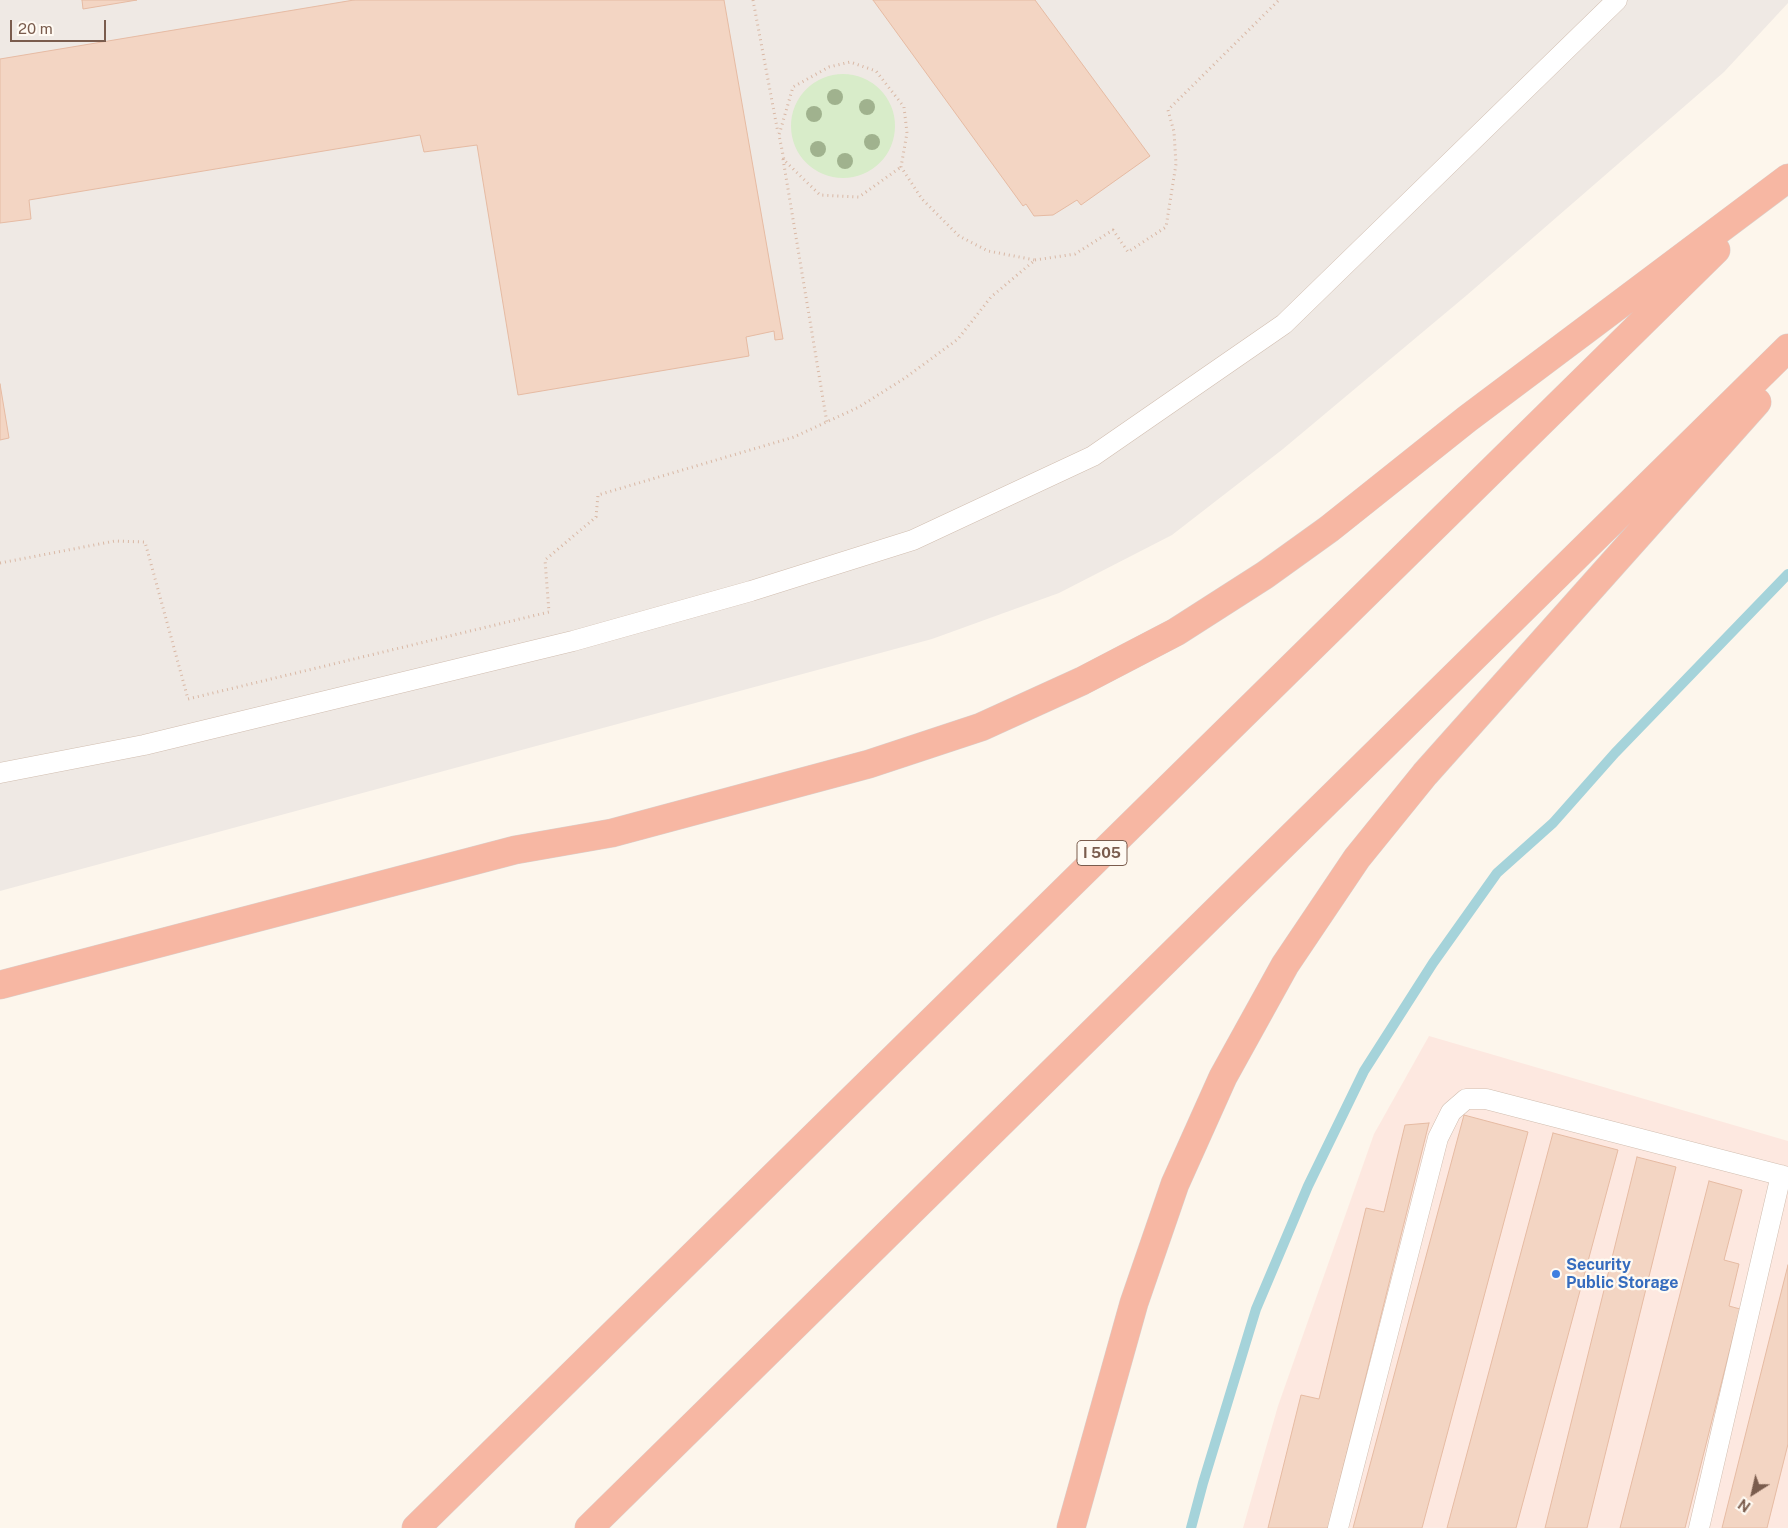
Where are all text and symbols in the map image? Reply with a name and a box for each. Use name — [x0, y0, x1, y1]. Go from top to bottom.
scale bar — [12, 10, 109, 42]
text: 20 m — [18, 20, 53, 37]
road number: I 505 — [1077, 840, 1127, 866]
place label: Security Public Storage — [1566, 1255, 1679, 1293]
marker: Security Public Storage — [1550, 1268, 1562, 1280]
north arrow — [1728, 1468, 1778, 1518]
text: N — [1735, 1496, 1753, 1515]

